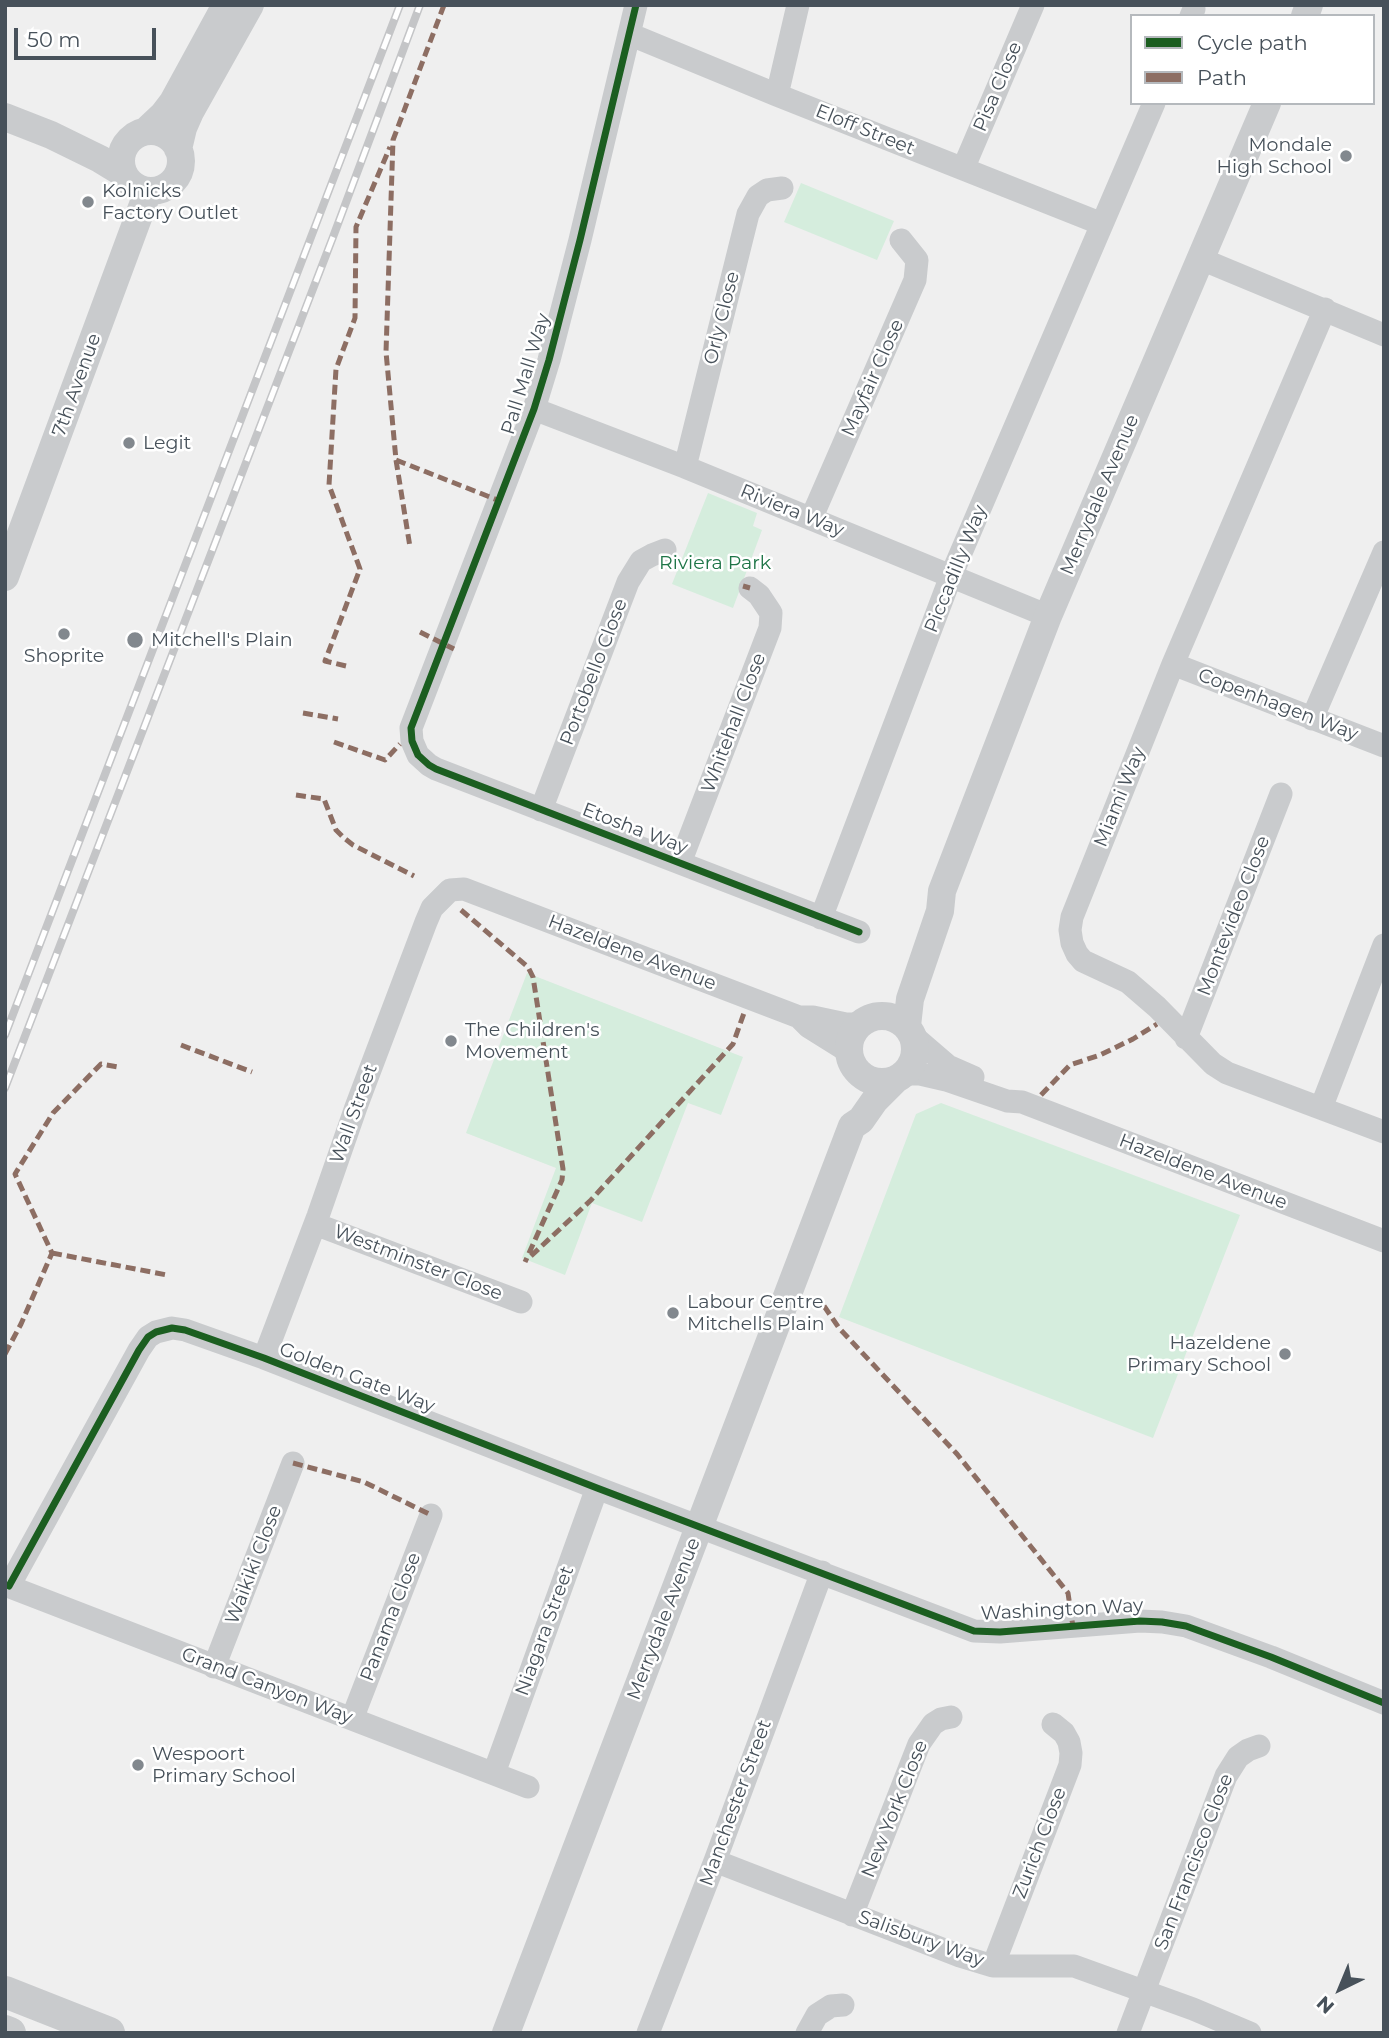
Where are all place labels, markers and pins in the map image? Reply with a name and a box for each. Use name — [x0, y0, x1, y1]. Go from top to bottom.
place label: Mondale High School — [1217, 134, 1332, 178]
marker: Mondale High School — [1338, 148, 1354, 164]
place label: Kolnicks Factory Outlet — [102, 180, 238, 224]
marker: Kolnicks Factory Outlet — [80, 194, 96, 210]
place label: Legit — [143, 432, 191, 454]
marker: Legit — [121, 435, 137, 451]
marker: Shoprite — [56, 626, 72, 642]
place label: Mitchell's Plain — [151, 629, 293, 651]
marker: Mitchell's Plain — [125, 630, 145, 650]
place label: Shoprite — [24, 645, 104, 667]
place label: The Children's Movement — [465, 1019, 599, 1063]
marker: The Children's Movement — [443, 1033, 459, 1049]
place label: Labour Centre Mitchells Plain — [687, 1291, 825, 1335]
marker: Labour Centre Mitchells Plain — [665, 1305, 681, 1321]
place label: Hazeldene Primary School — [1127, 1332, 1271, 1376]
marker: Hazeldene Primary School — [1277, 1346, 1293, 1362]
place label: Wespoort Primary School — [152, 1743, 296, 1787]
marker: Wespoort Primary School — [130, 1757, 146, 1773]

